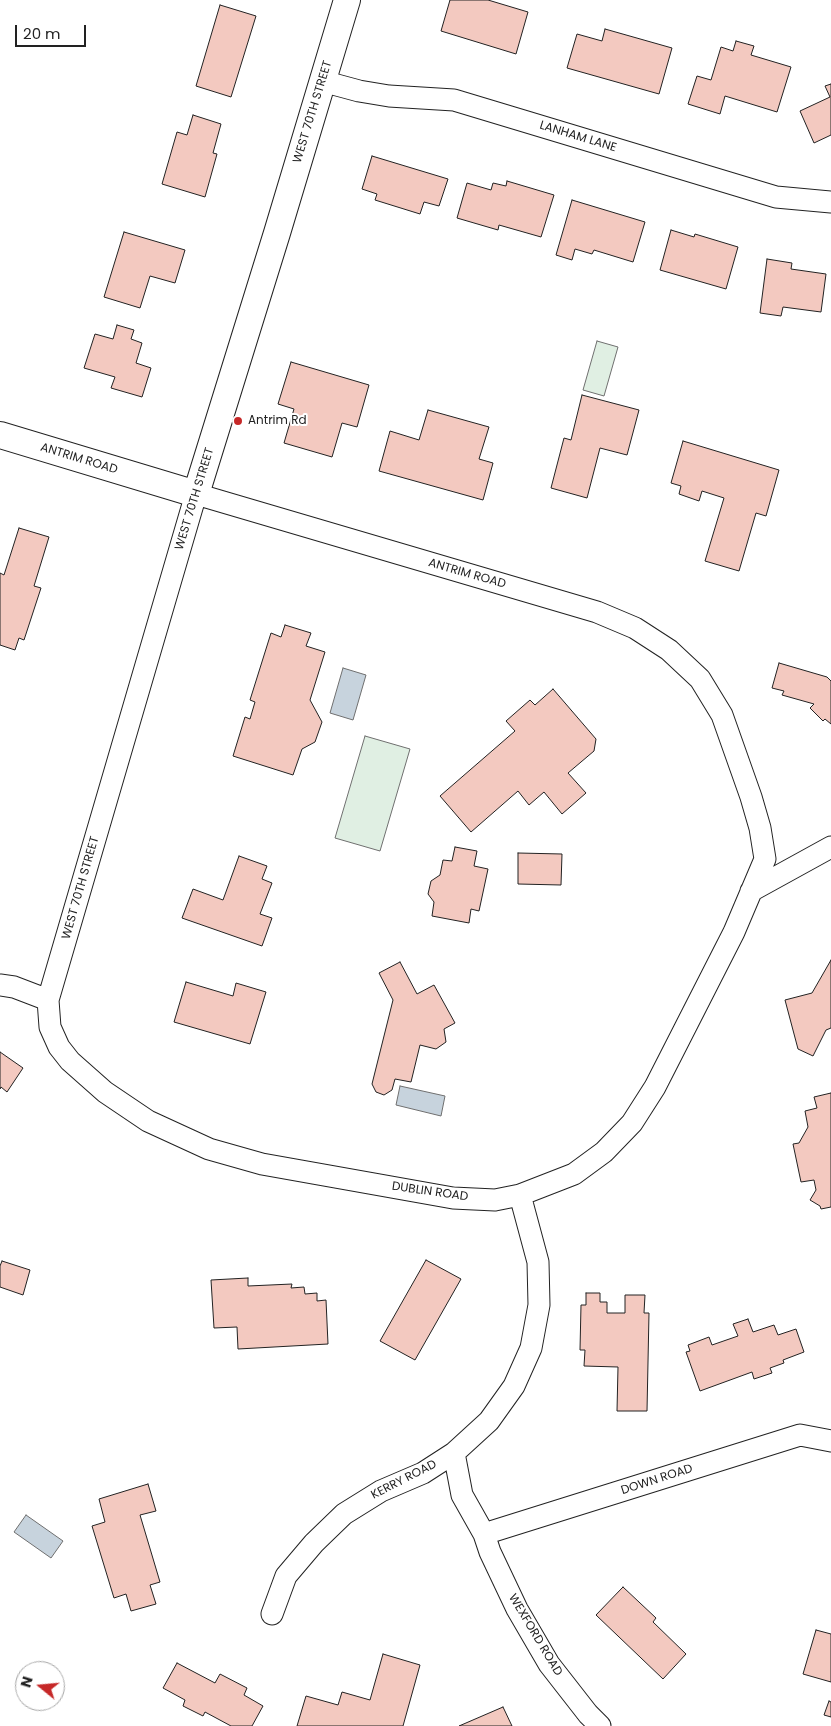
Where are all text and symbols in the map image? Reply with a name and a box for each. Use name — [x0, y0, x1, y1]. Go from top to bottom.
scale bar — [18, 15, 89, 47]
text: 20 m — [23, 23, 61, 44]
street label: WEST 70TH STREET — [291, 59, 335, 165]
street label: LANHAM LANE — [538, 118, 618, 156]
place label: Antrim Rd — [248, 414, 307, 428]
marker: Antrim Rd — [232, 415, 244, 427]
street label: ANTRIM ROAD — [39, 440, 119, 478]
street label: WEST 70TH STREET — [173, 446, 217, 552]
street label: ANTRIM ROAD — [427, 556, 507, 592]
street label: WEST 70TH STREET — [59, 835, 103, 941]
street label: DUBLIN ROAD — [391, 1180, 469, 1204]
street label: KERRY ROAD — [369, 1457, 439, 1503]
street label: DOWN ROAD — [619, 1462, 695, 1498]
street label: WEXFORD ROAD — [505, 1591, 565, 1679]
north arrow — [15, 1661, 65, 1711]
text: N — [16, 1674, 38, 1690]

